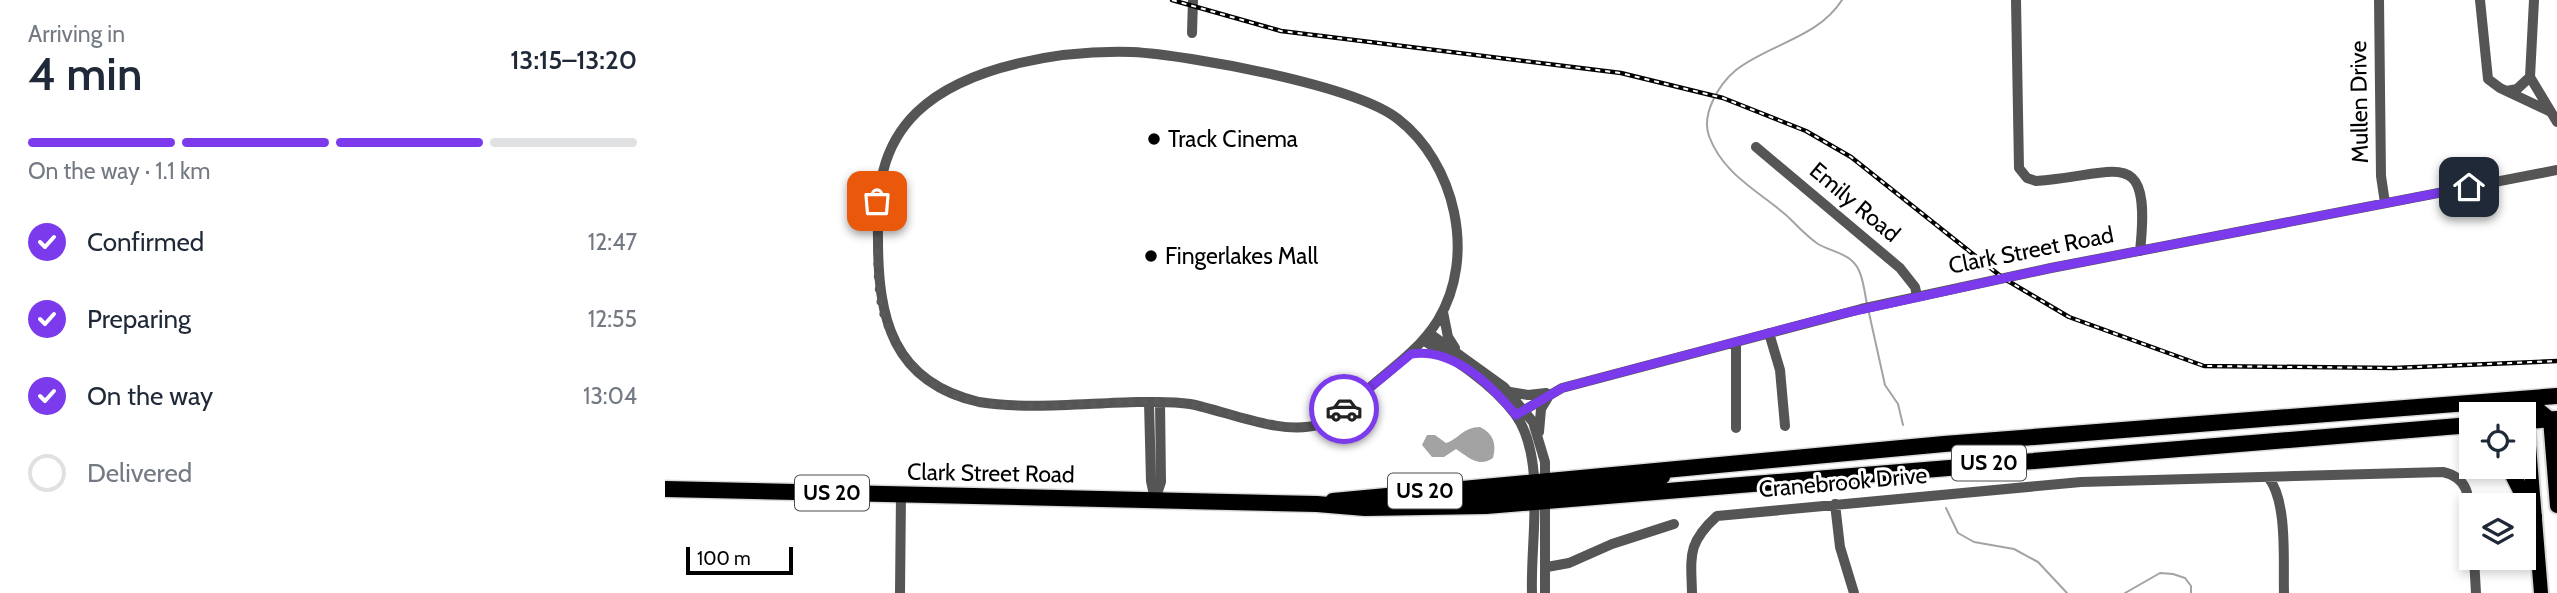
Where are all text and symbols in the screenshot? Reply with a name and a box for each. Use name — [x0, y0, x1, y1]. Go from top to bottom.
text: Arriving in — [28, 20, 125, 48]
street label: Mullen Drive — [2344, 40, 2374, 164]
text: 13:15–13:20 — [510, 44, 637, 76]
text: 4 min — [28, 46, 142, 102]
place label: Track Cinema — [1168, 125, 1298, 153]
marker: Track Cinema — [1146, 131, 1162, 147]
street label: Emily Road — [1804, 156, 1906, 248]
text: On the way · 1.1 km — [28, 157, 210, 185]
pin — [2439, 157, 2499, 217]
icon: home — [2450, 168, 2488, 206]
pin — [847, 171, 907, 231]
icon: bag — [858, 182, 896, 220]
street label: Clark Street Road — [1946, 220, 2116, 280]
icon: check — [28, 223, 66, 261]
text: Confirmed — [87, 226, 204, 258]
text: 12:47 — [588, 228, 637, 256]
place label: Fingerlakes Mall — [1165, 242, 1319, 270]
marker: Fingerlakes Mall — [1143, 248, 1159, 264]
icon: check — [28, 300, 66, 338]
text: Preparing — [87, 303, 191, 335]
text: 12:55 — [588, 305, 637, 333]
courier — [1309, 374, 1379, 444]
icon: check — [28, 377, 66, 415]
text: On the way — [87, 380, 213, 412]
text: 13:04 — [583, 382, 637, 410]
icon: car — [1325, 390, 1363, 428]
map controls — [2459, 402, 2536, 570]
button: locate — [2459, 402, 2536, 479]
road number: US 20 — [1952, 446, 2026, 480]
text: Delivered — [87, 457, 192, 489]
street label: Clark Street Road — [907, 458, 1075, 488]
street label: Cranebrook Drive — [1758, 461, 1929, 503]
road number: US 20 — [1388, 474, 1462, 508]
road number: US 20 — [795, 476, 869, 510]
button: layers — [2459, 493, 2536, 570]
scale bar — [686, 544, 793, 576]
text: 100 m — [697, 547, 751, 570]

